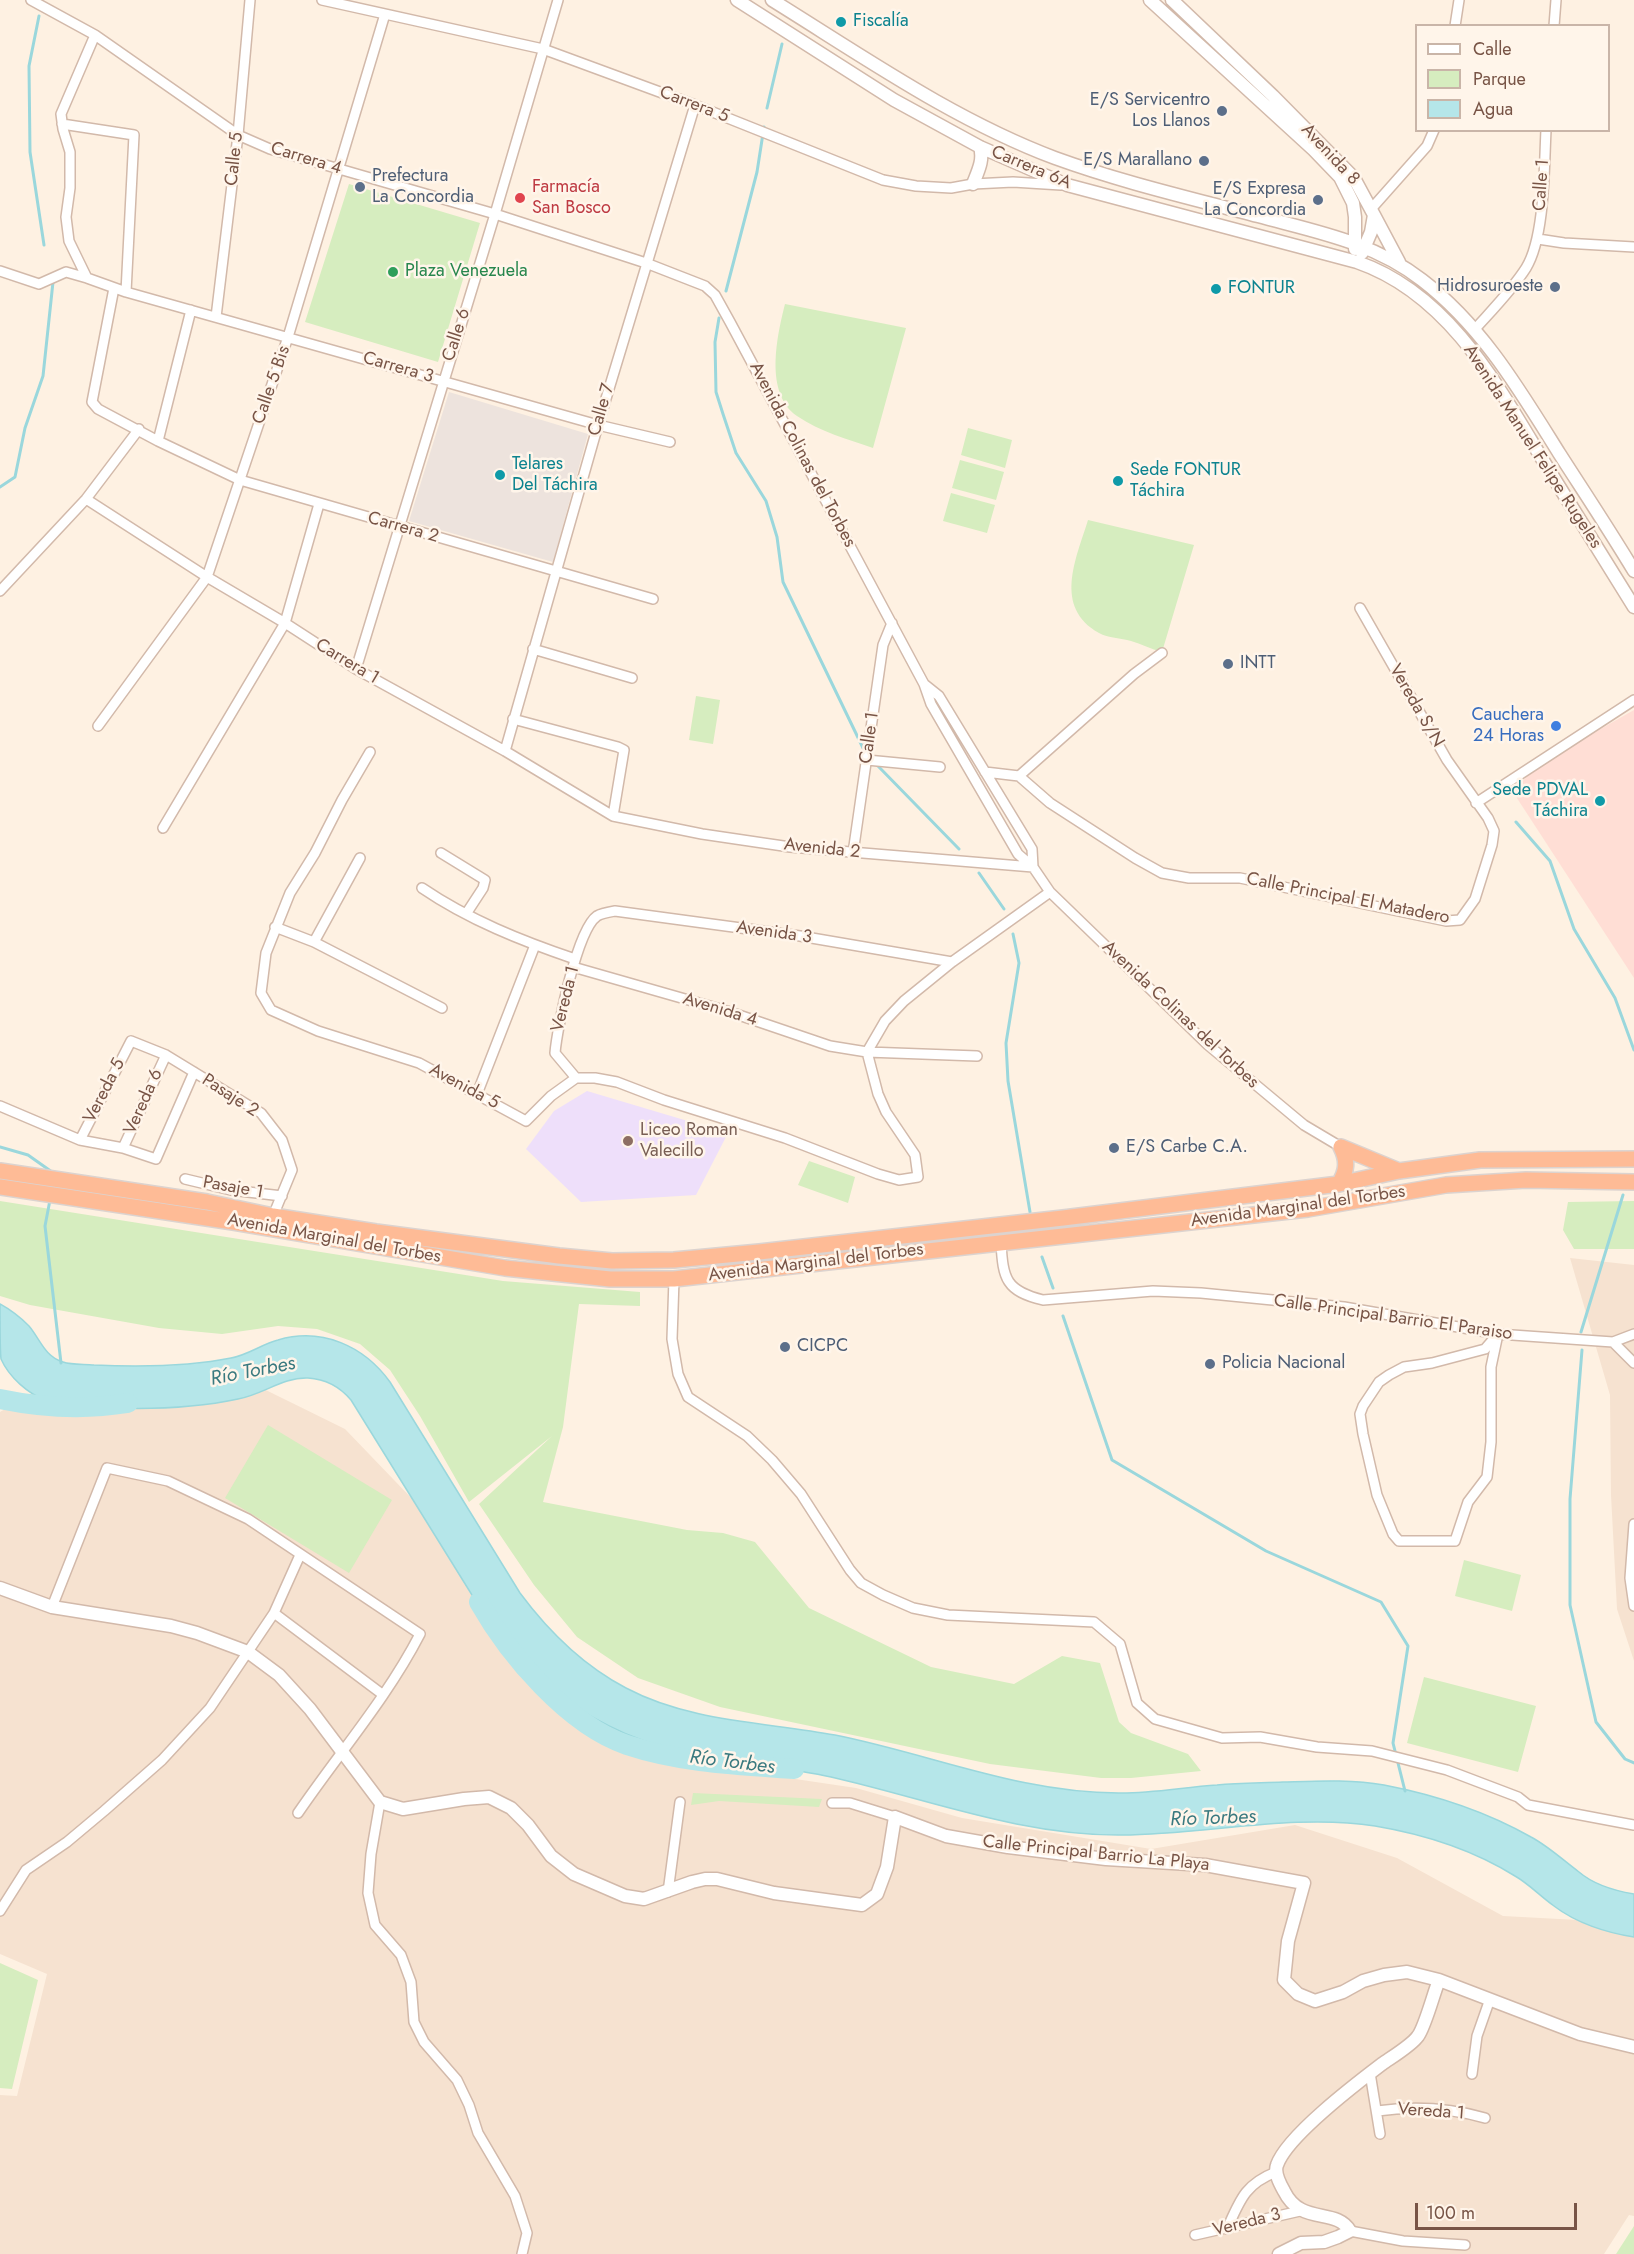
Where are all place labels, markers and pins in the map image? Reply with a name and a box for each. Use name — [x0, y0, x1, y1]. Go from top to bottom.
place label: Fiscalía — [853, 11, 909, 33]
marker: Fiscalía — [834, 15, 848, 29]
place label: E/S Servicentro Los Llanos — [1090, 90, 1210, 132]
marker: E/S Servicentro Los Llanos — [1215, 104, 1229, 118]
place label: E/S Marallano — [1083, 150, 1192, 172]
marker: E/S Marallano — [1197, 154, 1211, 168]
place label: Prefectura La Concordia — [372, 166, 474, 208]
place label: Farmacía San Bosco — [532, 177, 611, 219]
place label: E/S Expresa La Concordia — [1204, 179, 1306, 222]
marker: Prefectura La Concordia — [353, 180, 367, 194]
marker: Farmacía San Bosco — [513, 191, 527, 205]
marker: E/S Expresa La Concordia — [1311, 193, 1325, 207]
place label: Plaza Venezuela — [405, 261, 528, 283]
marker: Plaza Venezuela — [386, 265, 400, 279]
place label: Hidrosuroeste — [1437, 276, 1543, 298]
place label: FONTUR — [1228, 278, 1295, 300]
marker: Hidrosuroeste — [1548, 280, 1562, 294]
marker: FONTUR — [1209, 282, 1223, 296]
place label: Telares Del Táchira — [512, 454, 598, 496]
place label: Sede FONTUR Táchira — [1130, 460, 1241, 502]
marker: Telares Del Táchira — [493, 468, 507, 482]
marker: Sede FONTUR Táchira — [1111, 474, 1125, 488]
place label: INTT — [1240, 653, 1276, 675]
marker: INTT — [1221, 657, 1235, 671]
place label: Cauchera 24 Horas — [1471, 705, 1544, 748]
marker: Cauchera 24 Horas — [1549, 719, 1563, 733]
place label: Sede PDVAL Táchira — [1492, 780, 1588, 822]
marker: Sede PDVAL Táchira — [1593, 794, 1607, 808]
place label: Liceo Roman Valecillo — [640, 1120, 738, 1162]
marker: Liceo Roman Valecillo — [621, 1134, 635, 1148]
place label: E/S Carbe C.A. — [1126, 1137, 1248, 1159]
marker: E/S Carbe C.A. — [1107, 1141, 1121, 1155]
place label: CICPC — [797, 1336, 848, 1358]
marker: CICPC — [778, 1340, 792, 1354]
place label: Policia Nacional — [1222, 1353, 1345, 1375]
marker: Policia Nacional — [1203, 1357, 1217, 1371]

